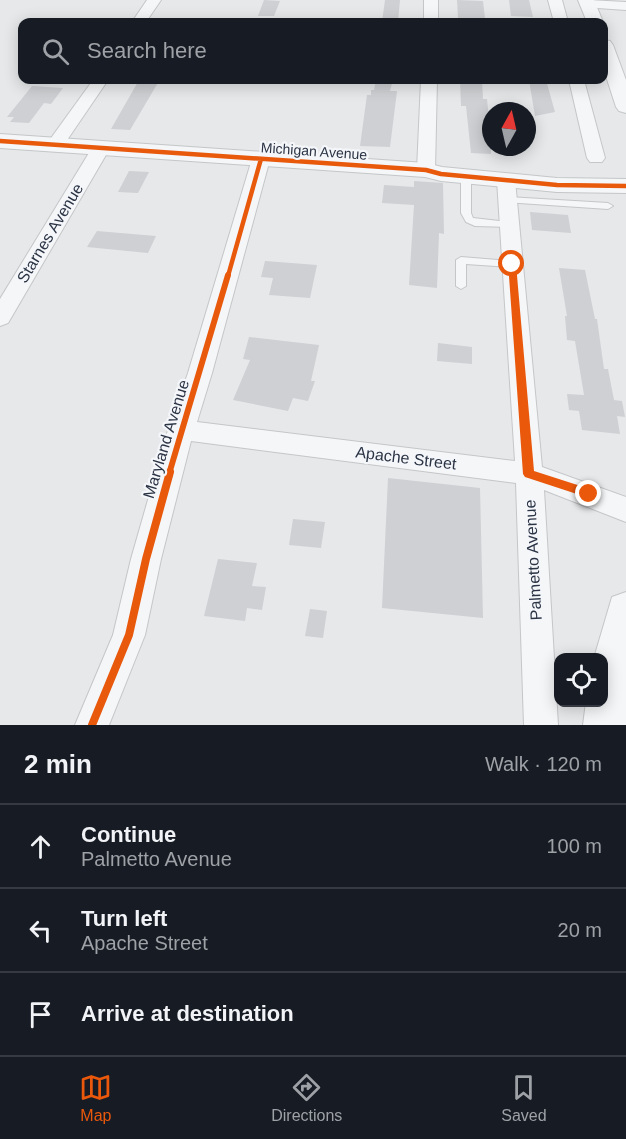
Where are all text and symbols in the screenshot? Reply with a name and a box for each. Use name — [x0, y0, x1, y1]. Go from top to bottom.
search box — [18, 18, 608, 84]
icon: search — [39, 35, 72, 68]
text: Search here — [87, 38, 207, 63]
north arrow — [482, 102, 536, 156]
street label: Michigan Avenue — [260, 139, 368, 163]
street label: Starnes Avenue — [14, 180, 86, 286]
route start — [498, 250, 524, 276]
street label: Maryland Avenue — [140, 377, 192, 500]
street label: Apache Street — [355, 443, 458, 473]
route end — [575, 480, 601, 506]
street label: Palmetto Avenue — [521, 499, 545, 621]
map controls — [554, 653, 608, 707]
button: locate — [554, 653, 608, 707]
text: 2 min — [24, 749, 92, 779]
text: Walk · 120 m — [485, 753, 602, 775]
text: Continue — [81, 822, 176, 847]
icon: ahead — [24, 830, 57, 863]
text: 100 m — [546, 835, 602, 857]
text: Palmetto Avenue — [81, 848, 232, 870]
text: Turn left — [81, 906, 167, 931]
icon: left — [24, 914, 57, 947]
text: 20 m — [558, 919, 602, 941]
text: Apache Street — [81, 932, 208, 954]
icon: arrive — [24, 998, 57, 1031]
text: Arrive at destination — [81, 1001, 294, 1026]
tab: Map — [79, 1071, 112, 1125]
tab: Directions — [271, 1071, 342, 1125]
tab: Saved — [501, 1071, 547, 1125]

